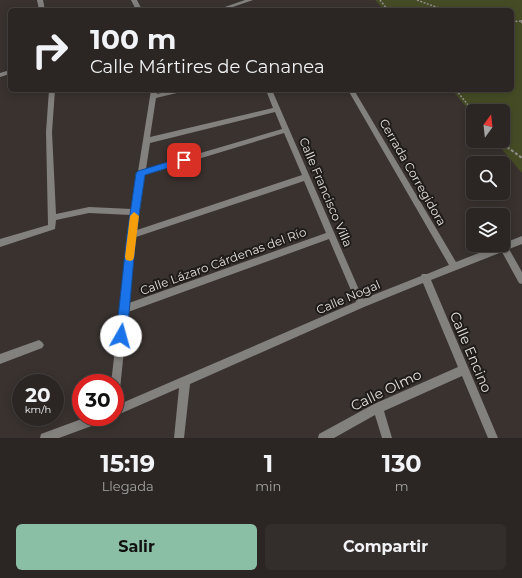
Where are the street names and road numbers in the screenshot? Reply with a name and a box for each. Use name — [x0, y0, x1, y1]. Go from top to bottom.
street label: Cerrada Corregidora — [376, 116, 450, 228]
street label: Calle Francisco Villa — [296, 135, 356, 249]
street label: Calle Lázaro Cárdenas del Río — [138, 224, 308, 298]
street label: Calle Nogal — [314, 277, 382, 317]
street label: Calle Encino — [446, 309, 496, 395]
street label: Calle Olmo — [348, 365, 425, 415]

